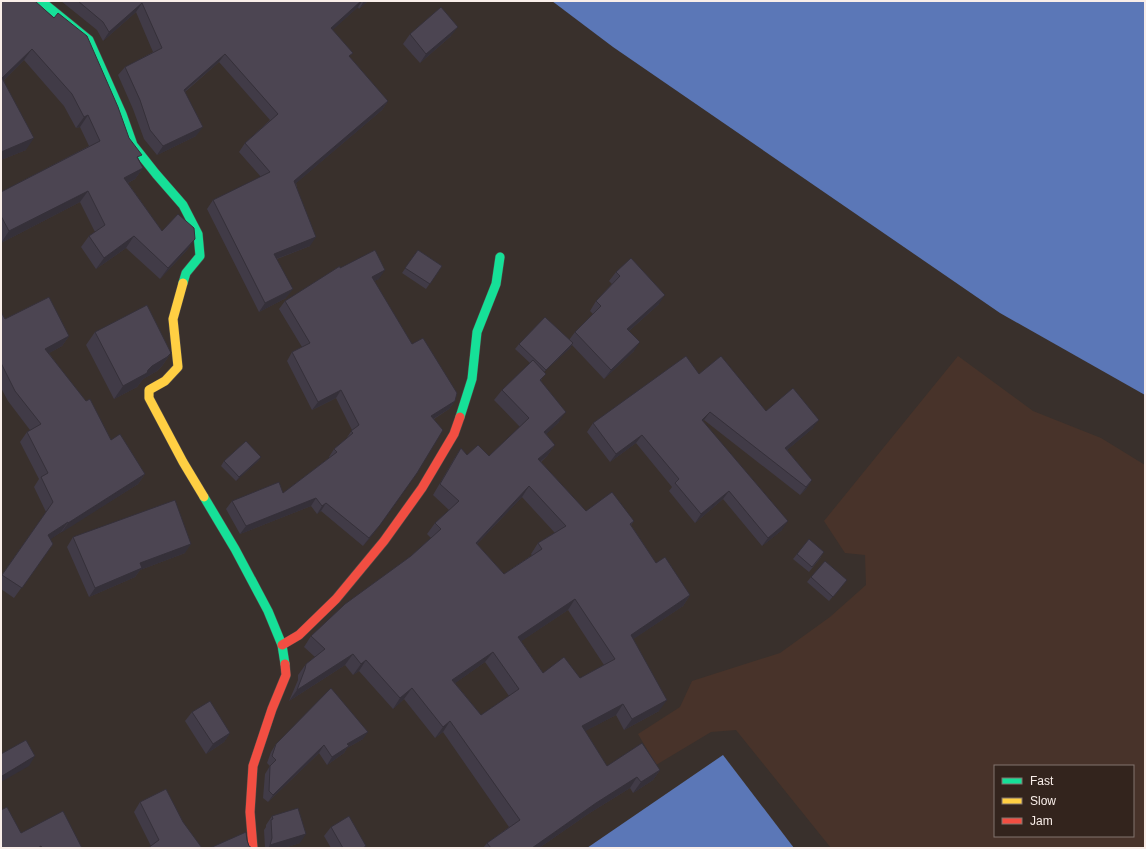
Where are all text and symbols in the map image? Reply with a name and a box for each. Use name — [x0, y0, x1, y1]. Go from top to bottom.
legend — [994, 765, 1134, 837]
text: Fast — [1030, 774, 1054, 788]
text: Slow — [1030, 794, 1056, 808]
text: Jam — [1030, 814, 1053, 828]

